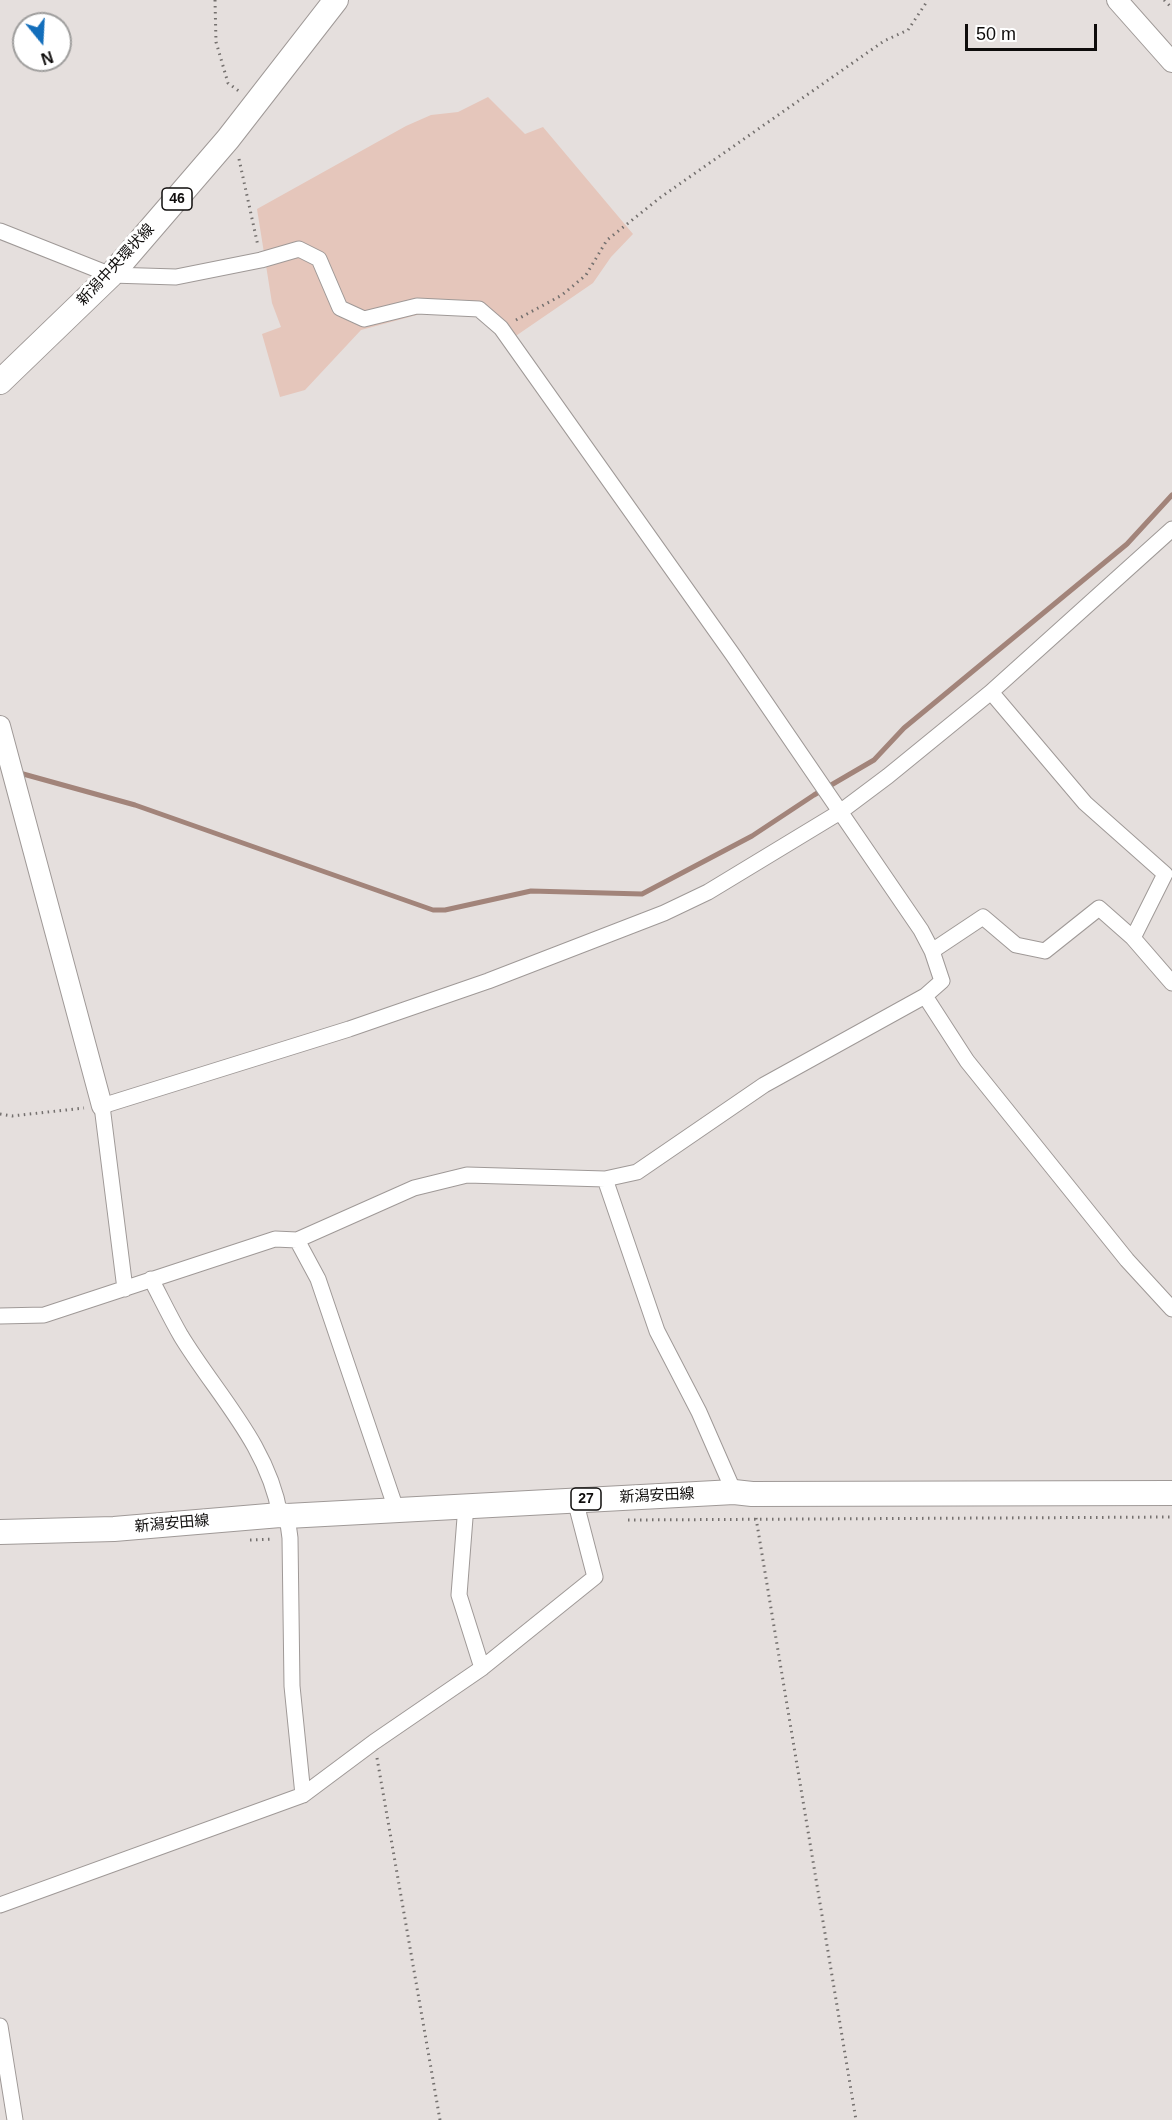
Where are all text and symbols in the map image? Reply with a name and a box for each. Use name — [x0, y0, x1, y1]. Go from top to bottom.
north arrow — [12, 12, 72, 72]
scale bar — [968, 12, 1100, 50]
text: 50 m — [976, 24, 1016, 44]
text: N — [39, 48, 55, 68]
road number: 46 — [162, 188, 192, 210]
street label: 新潟中央環状線 — [74, 220, 158, 310]
street label: 新潟安田線 — [619, 1485, 695, 1507]
road number: 27 — [571, 1488, 601, 1510]
street label: 新潟安田線 — [134, 1512, 210, 1536]

